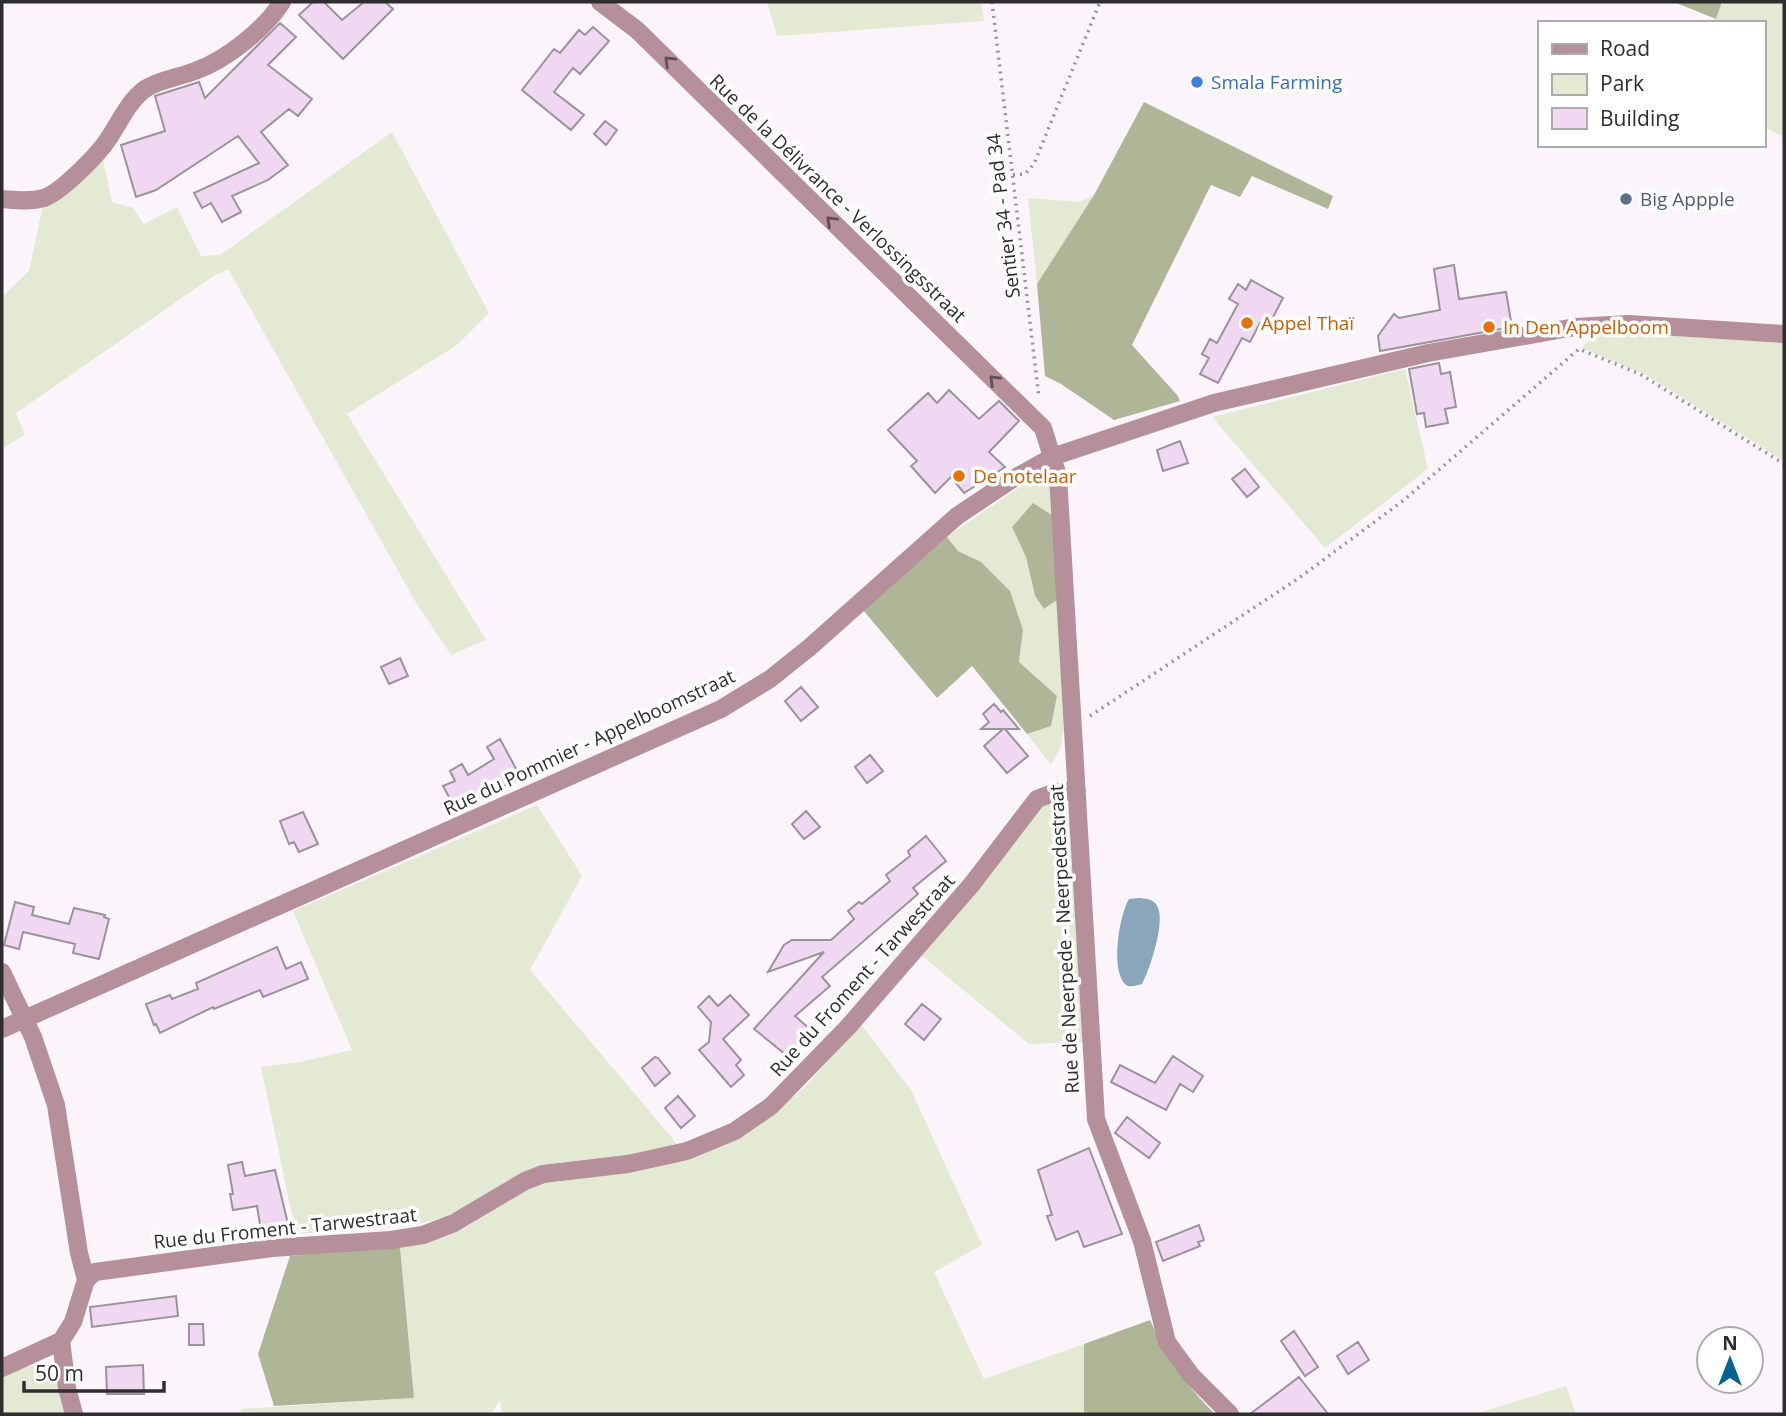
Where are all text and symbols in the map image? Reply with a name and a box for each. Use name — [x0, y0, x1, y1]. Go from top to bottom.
legend — [1538, 21, 1765, 147]
text: Road — [1600, 34, 1650, 62]
one-way arrow — [664, 57, 677, 70]
street label: Rue de la Délivrance - Verlossingsstraat — [704, 68, 972, 328]
place label: Smala Farming — [1211, 69, 1342, 95]
text: Park — [1600, 69, 1644, 97]
marker: Smala Farming — [1189, 74, 1205, 90]
text: Building — [1600, 104, 1679, 132]
street label: Sentier 34 - Pad 34 — [980, 132, 1026, 300]
place label: Big Appple — [1640, 186, 1735, 212]
marker: Big Appple — [1618, 191, 1634, 207]
one-way arrow — [827, 216, 840, 229]
place label: Appel Thaï — [1261, 310, 1355, 336]
place label: In Den Appelboom — [1503, 314, 1669, 340]
marker: Appel Thaï — [1239, 315, 1255, 331]
marker: In Den Appelboom — [1481, 319, 1497, 335]
one-way arrow — [990, 376, 1002, 388]
place label: De notelaar — [973, 463, 1077, 489]
marker: De notelaar — [951, 468, 967, 484]
street label: Rue du Pommier - Appelboomstraat — [439, 663, 739, 821]
street label: Rue de Neerpede - Neerpedestraat — [1043, 783, 1085, 1094]
street label: Rue du Froment - Tarwestraat — [764, 868, 960, 1082]
street label: Rue du Froment - Tarwestraat — [152, 1201, 418, 1255]
north arrow — [1695, 1325, 1765, 1395]
text: N — [1722, 1330, 1738, 1356]
scale bar — [24, 1350, 164, 1394]
text: 50 m — [35, 1359, 84, 1387]

